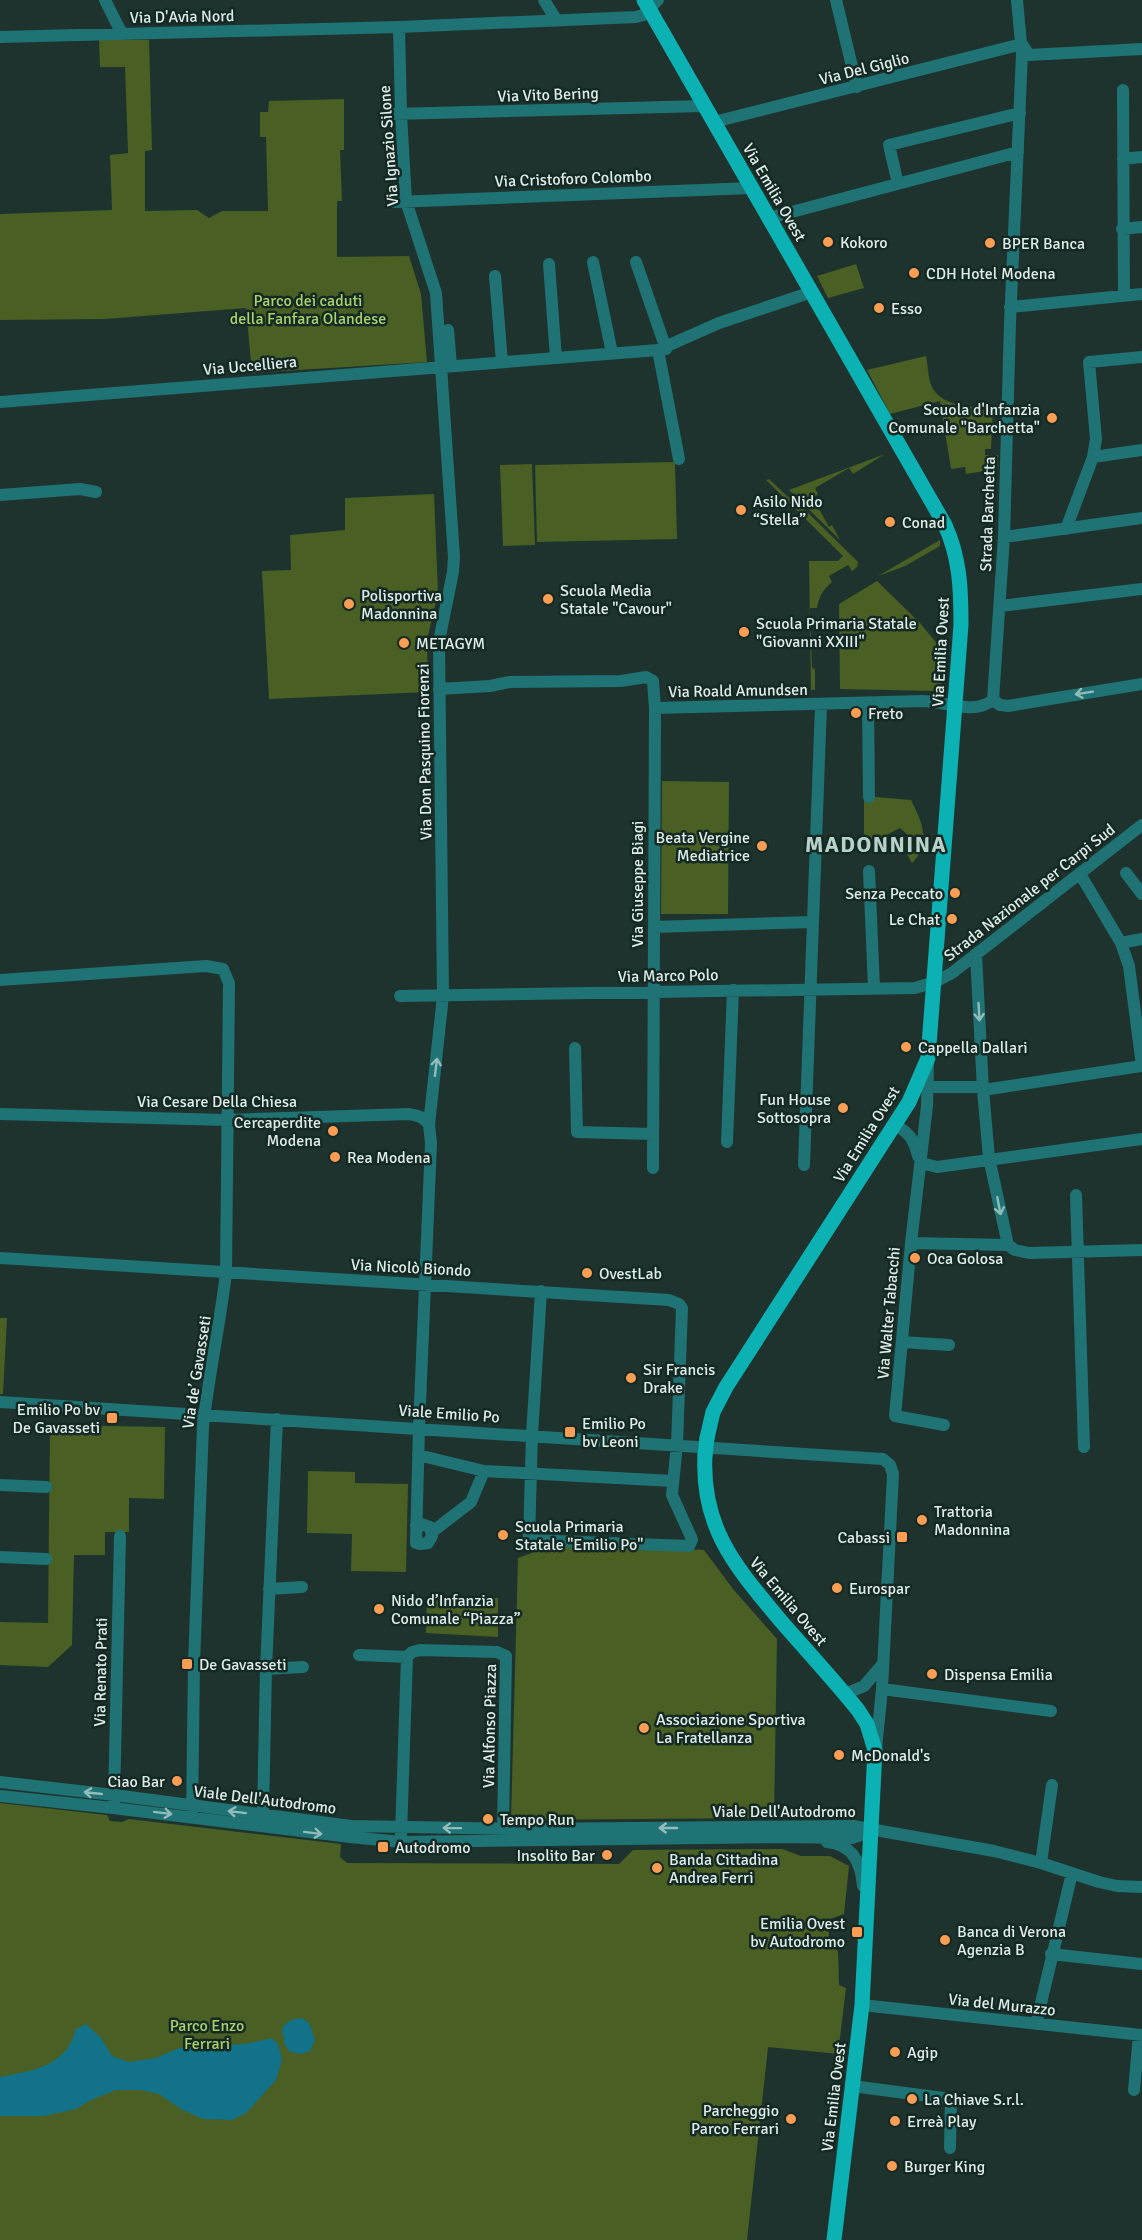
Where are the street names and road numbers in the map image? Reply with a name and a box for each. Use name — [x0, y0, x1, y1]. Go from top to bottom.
street label: Via D'Avia Nord — [129, 6, 235, 28]
street label: Via Del Giglio — [817, 48, 911, 90]
street label: Via Vito Bering — [497, 83, 599, 107]
street label: Via Ignazio Silone — [375, 85, 403, 207]
street label: Via Emilia Ovest — [738, 140, 811, 246]
street label: Via Cristoforo Colombo — [494, 166, 652, 192]
street label: Via Uccelliera — [202, 352, 298, 380]
street label: Strada Barchetta — [976, 456, 1000, 572]
street label: Via Emilia Ovest — [928, 596, 954, 708]
street label: Via Don Pasquino Fiorenzi — [413, 663, 437, 841]
street label: Via Roald Amundsen — [668, 680, 808, 702]
street label: Strada Nazionale per Carpi Sud — [940, 820, 1119, 966]
street label: Via Giuseppe Biagi — [628, 821, 648, 947]
street label: Via Marco Polo — [617, 965, 719, 987]
street label: Via Emilia Ovest — [829, 1082, 905, 1187]
street label: Via Cesare Della Chiesa — [137, 1092, 297, 1112]
street label: Via Walter Tabacchi — [873, 1246, 905, 1380]
street label: Via Nicolò Biondo — [350, 1255, 472, 1281]
street label: Via de’ Gavasseti — [178, 1314, 216, 1430]
street label: Viale Emilio Po — [398, 1400, 500, 1428]
street label: Via Emilia Ovest — [745, 1553, 832, 1651]
street label: Via Renato Prati — [90, 1617, 112, 1727]
street label: Via Alfonso Piazza — [479, 1664, 501, 1788]
street label: Viale Dell'Autodromo — [192, 1781, 337, 1819]
street label: Viale Dell'Autodromo — [712, 1802, 856, 1822]
street label: Via del Murazzo — [947, 1989, 1057, 2021]
street label: Via Emilia Ovest — [817, 2041, 851, 2153]

